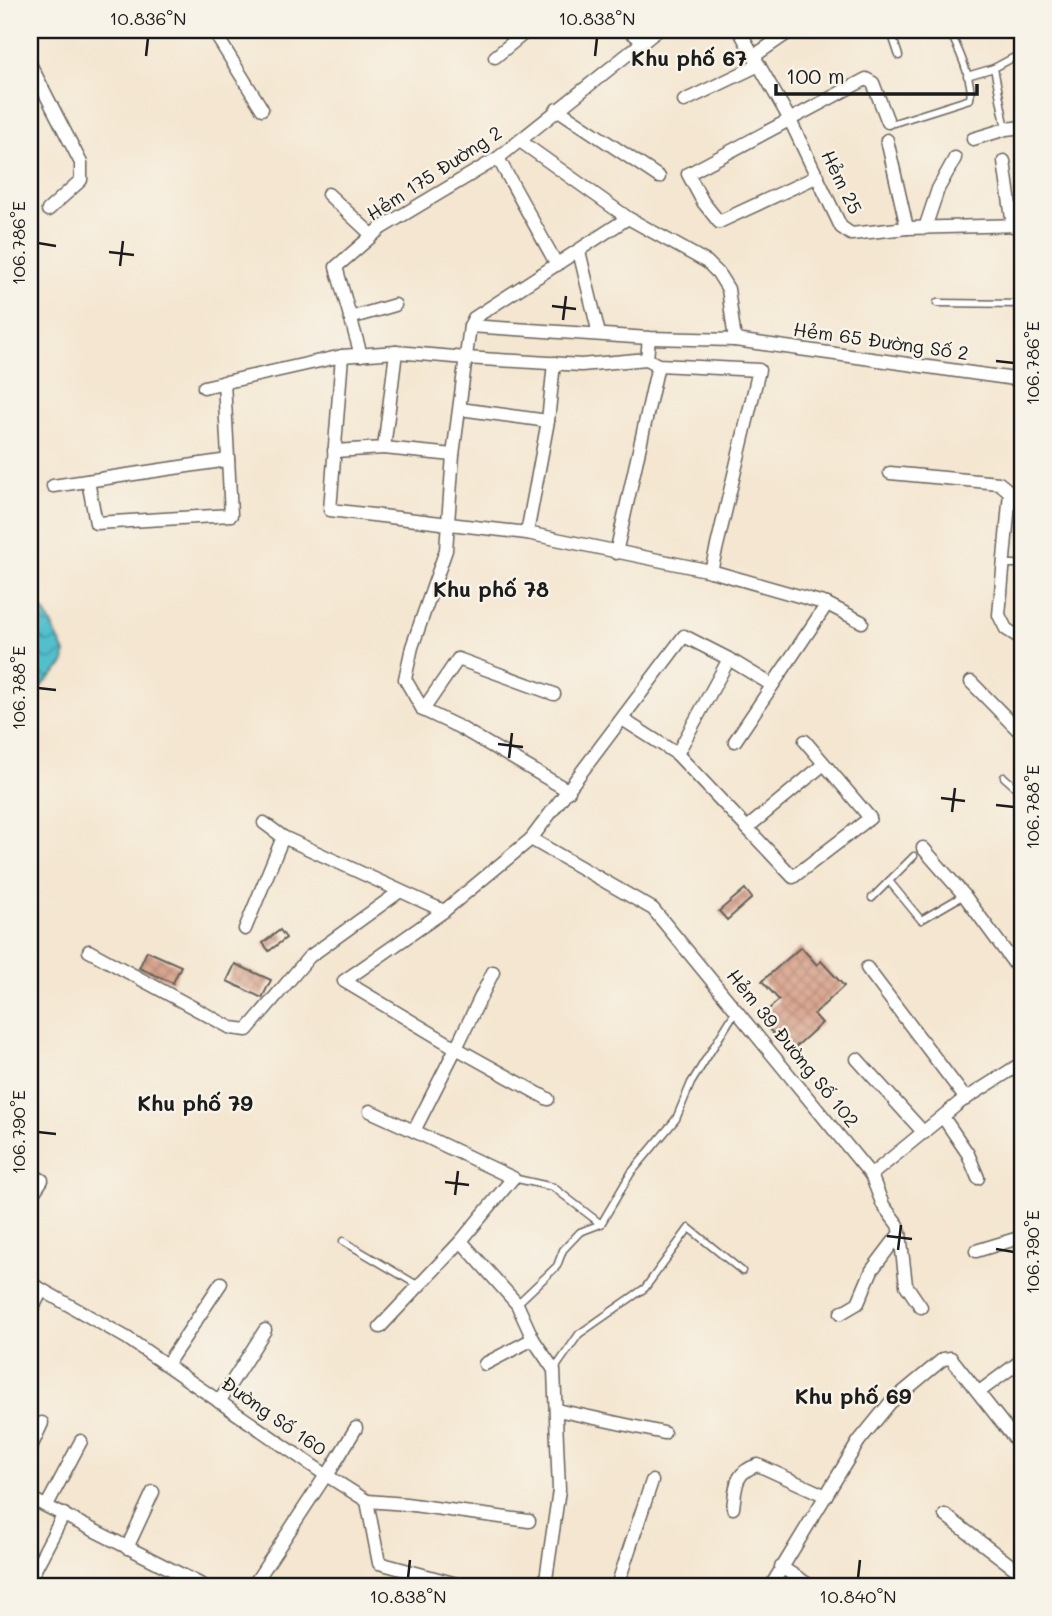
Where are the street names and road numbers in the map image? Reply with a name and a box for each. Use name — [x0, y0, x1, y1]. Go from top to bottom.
street label: Hẻm 175 Đường 2 — [361, 120, 506, 226]
street label: Hẻm 25 — [816, 146, 869, 218]
street label: Hẻm 65 Đường Số 2 — [792, 316, 970, 365]
street label: Hẻm 39 Đường Số 102 — [722, 963, 865, 1132]
street label: Đường Số 160 — [217, 1370, 332, 1461]

